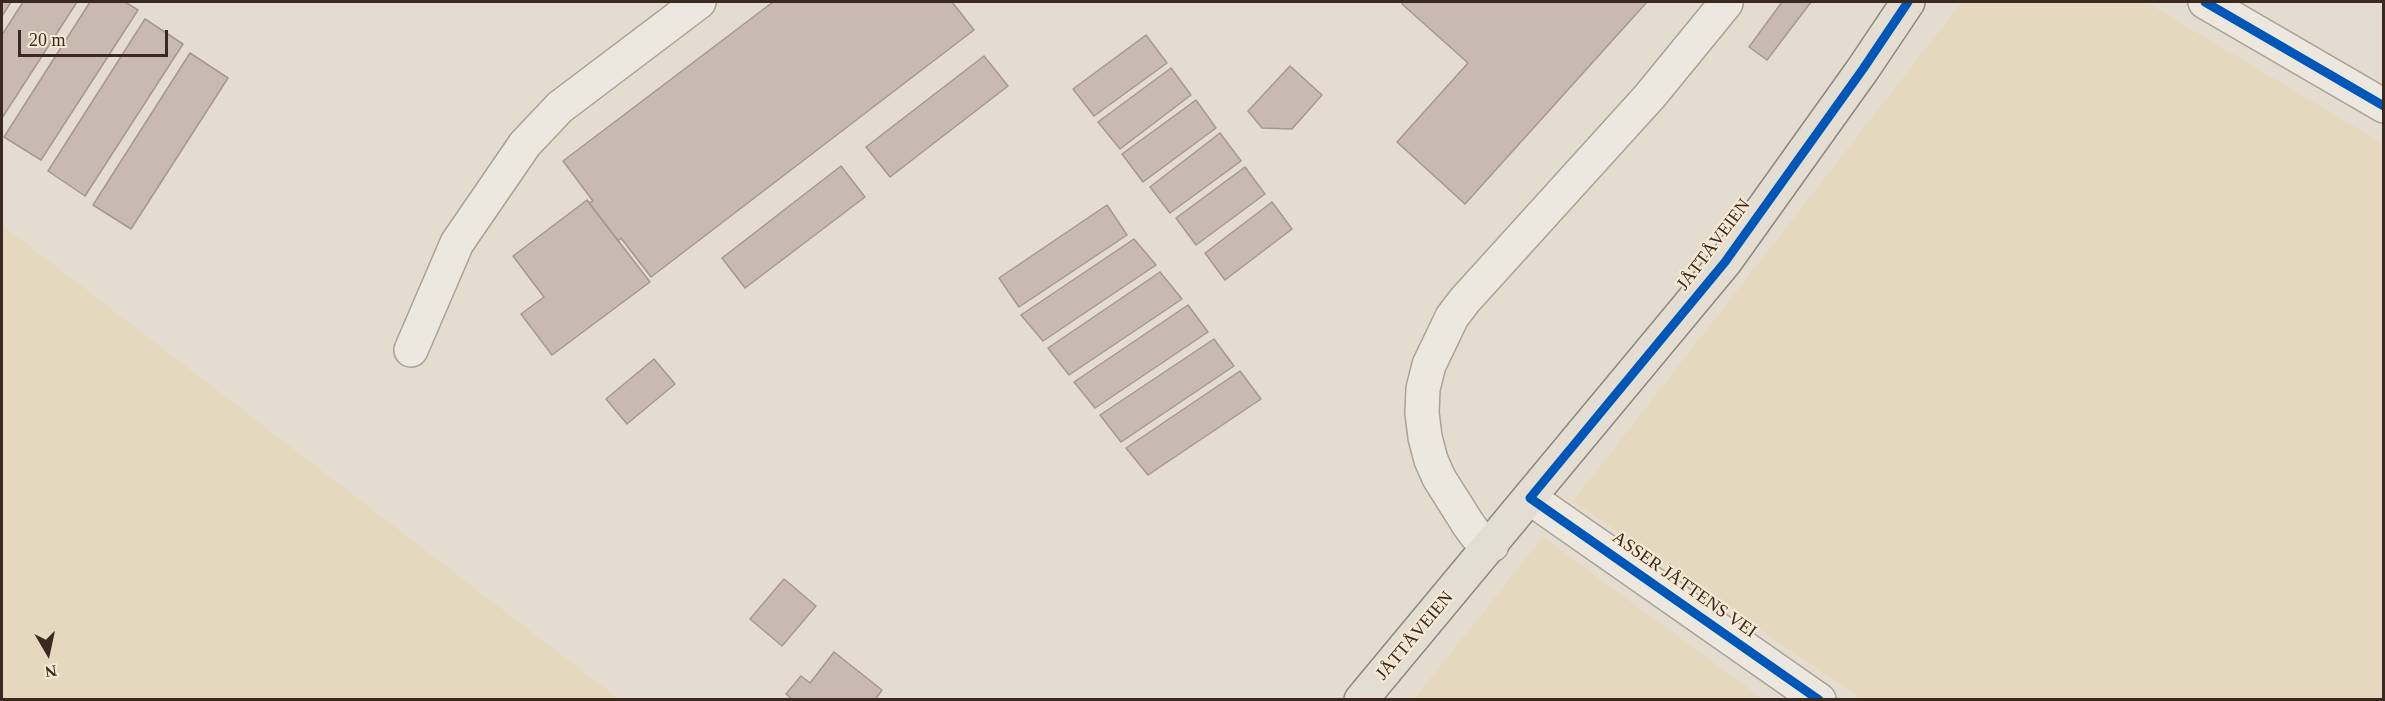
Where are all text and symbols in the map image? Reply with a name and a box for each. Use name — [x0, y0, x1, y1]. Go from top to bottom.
scale bar — [21, 18, 171, 56]
text: 20 m — [29, 30, 66, 50]
street label: JÅTTÅVEIEN — [1673, 195, 1755, 295]
street label: ASSER JÅTTENS VEI — [1608, 527, 1760, 643]
street label: JÅTTÅVEIEN — [1372, 587, 1458, 685]
north arrow — [18, 623, 78, 683]
text: N — [44, 662, 58, 681]

